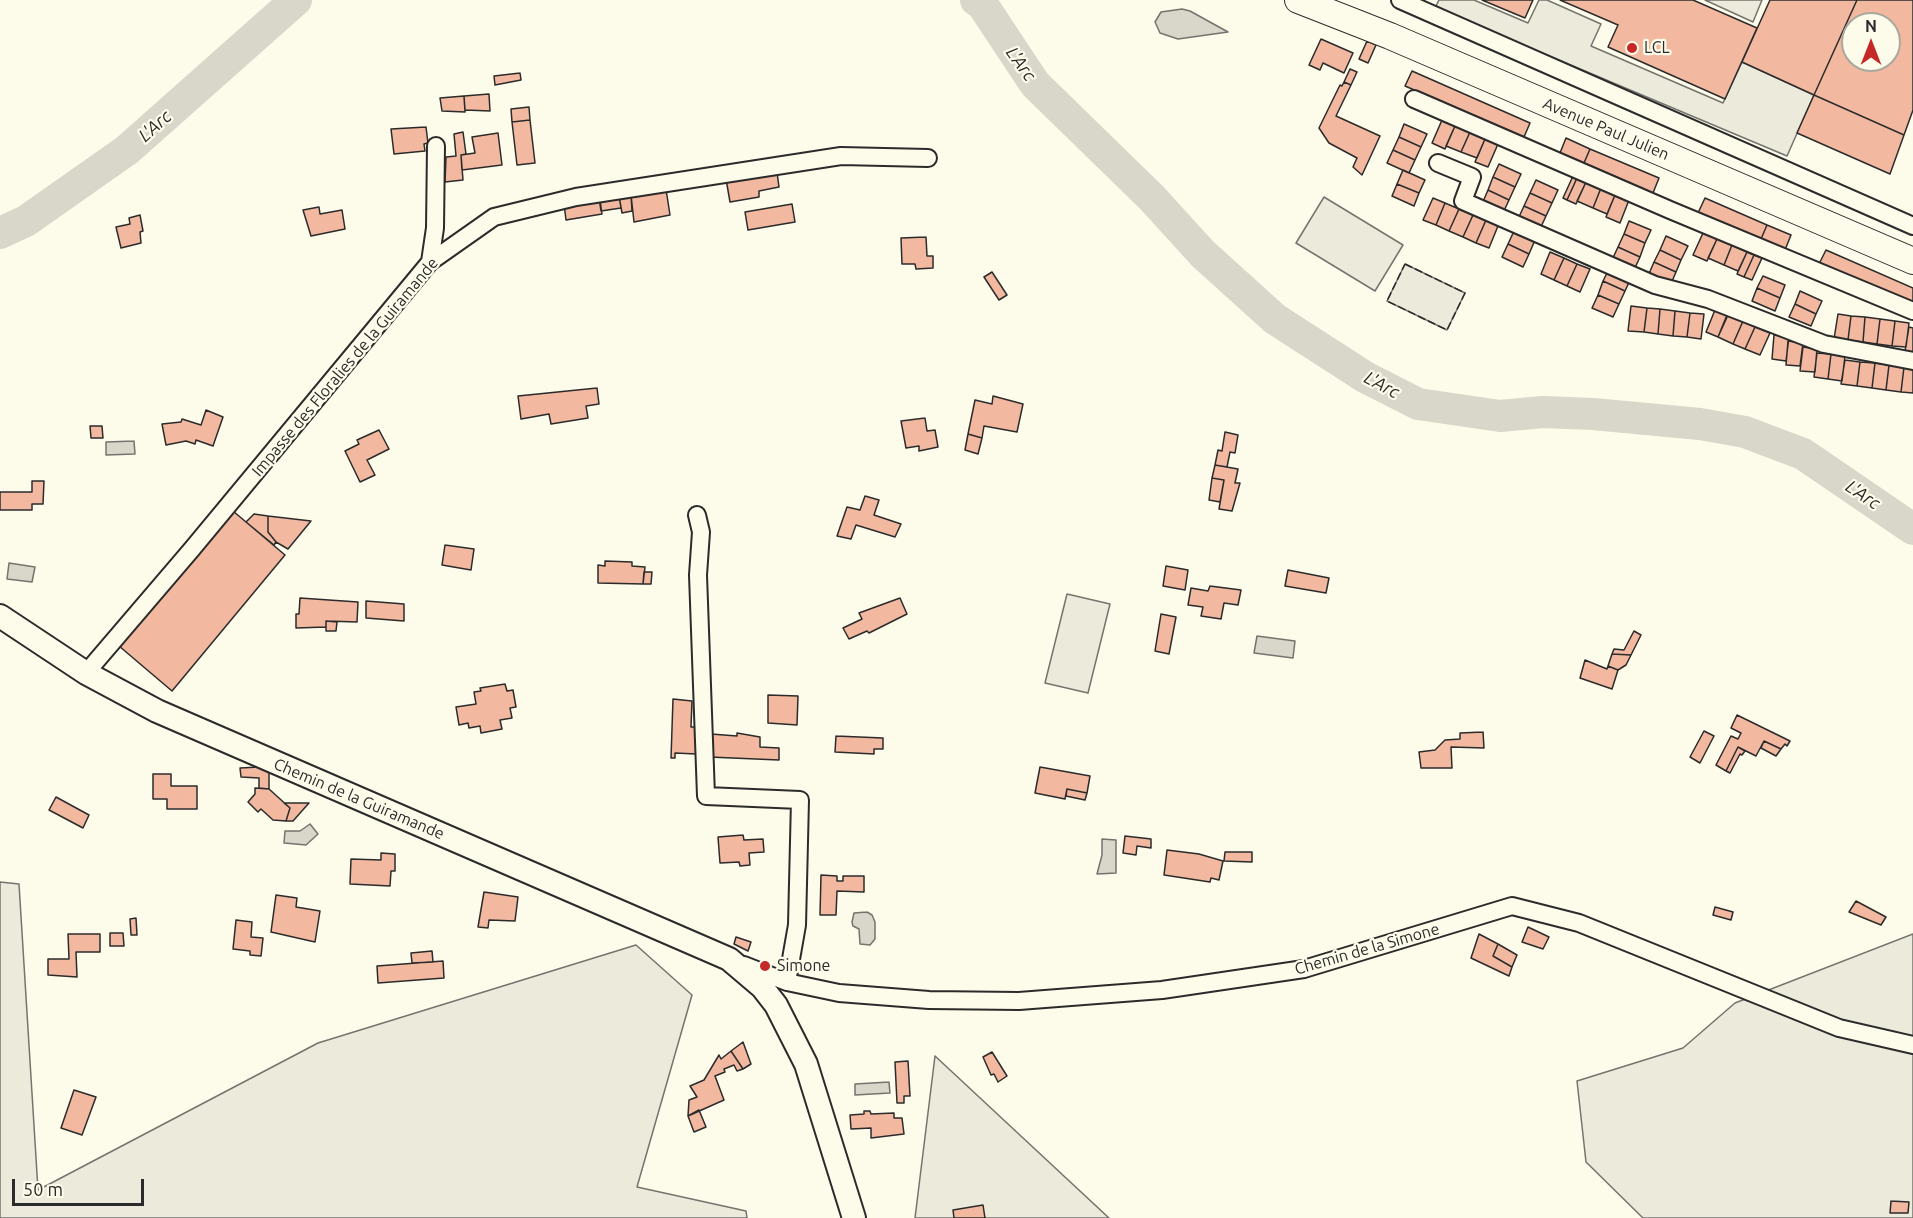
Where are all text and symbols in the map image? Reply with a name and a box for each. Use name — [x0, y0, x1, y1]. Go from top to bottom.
north arrow — [1841, 12, 1901, 72]
text: N — [1865, 17, 1877, 35]
place label: LCL — [1644, 38, 1670, 58]
marker: LCL — [1625, 41, 1639, 55]
water label: L'Arc — [1001, 43, 1041, 85]
street label: Avenue Paul Julien — [1540, 94, 1672, 164]
water label: L'Arc — [134, 106, 176, 146]
street label: Impasse des Floralies de la Guiramande — [248, 254, 442, 480]
water label: L'Arc — [1361, 367, 1403, 403]
water label: L'Arc — [1842, 476, 1884, 514]
street label: Chemin de la Guiramande — [271, 754, 447, 844]
street label: Chemin de la Simone — [1292, 919, 1442, 979]
place label: Simone — [777, 956, 830, 976]
marker: Simone — [758, 959, 772, 973]
scale bar — [15, 1167, 147, 1205]
text: 50 m — [23, 1179, 63, 1199]

